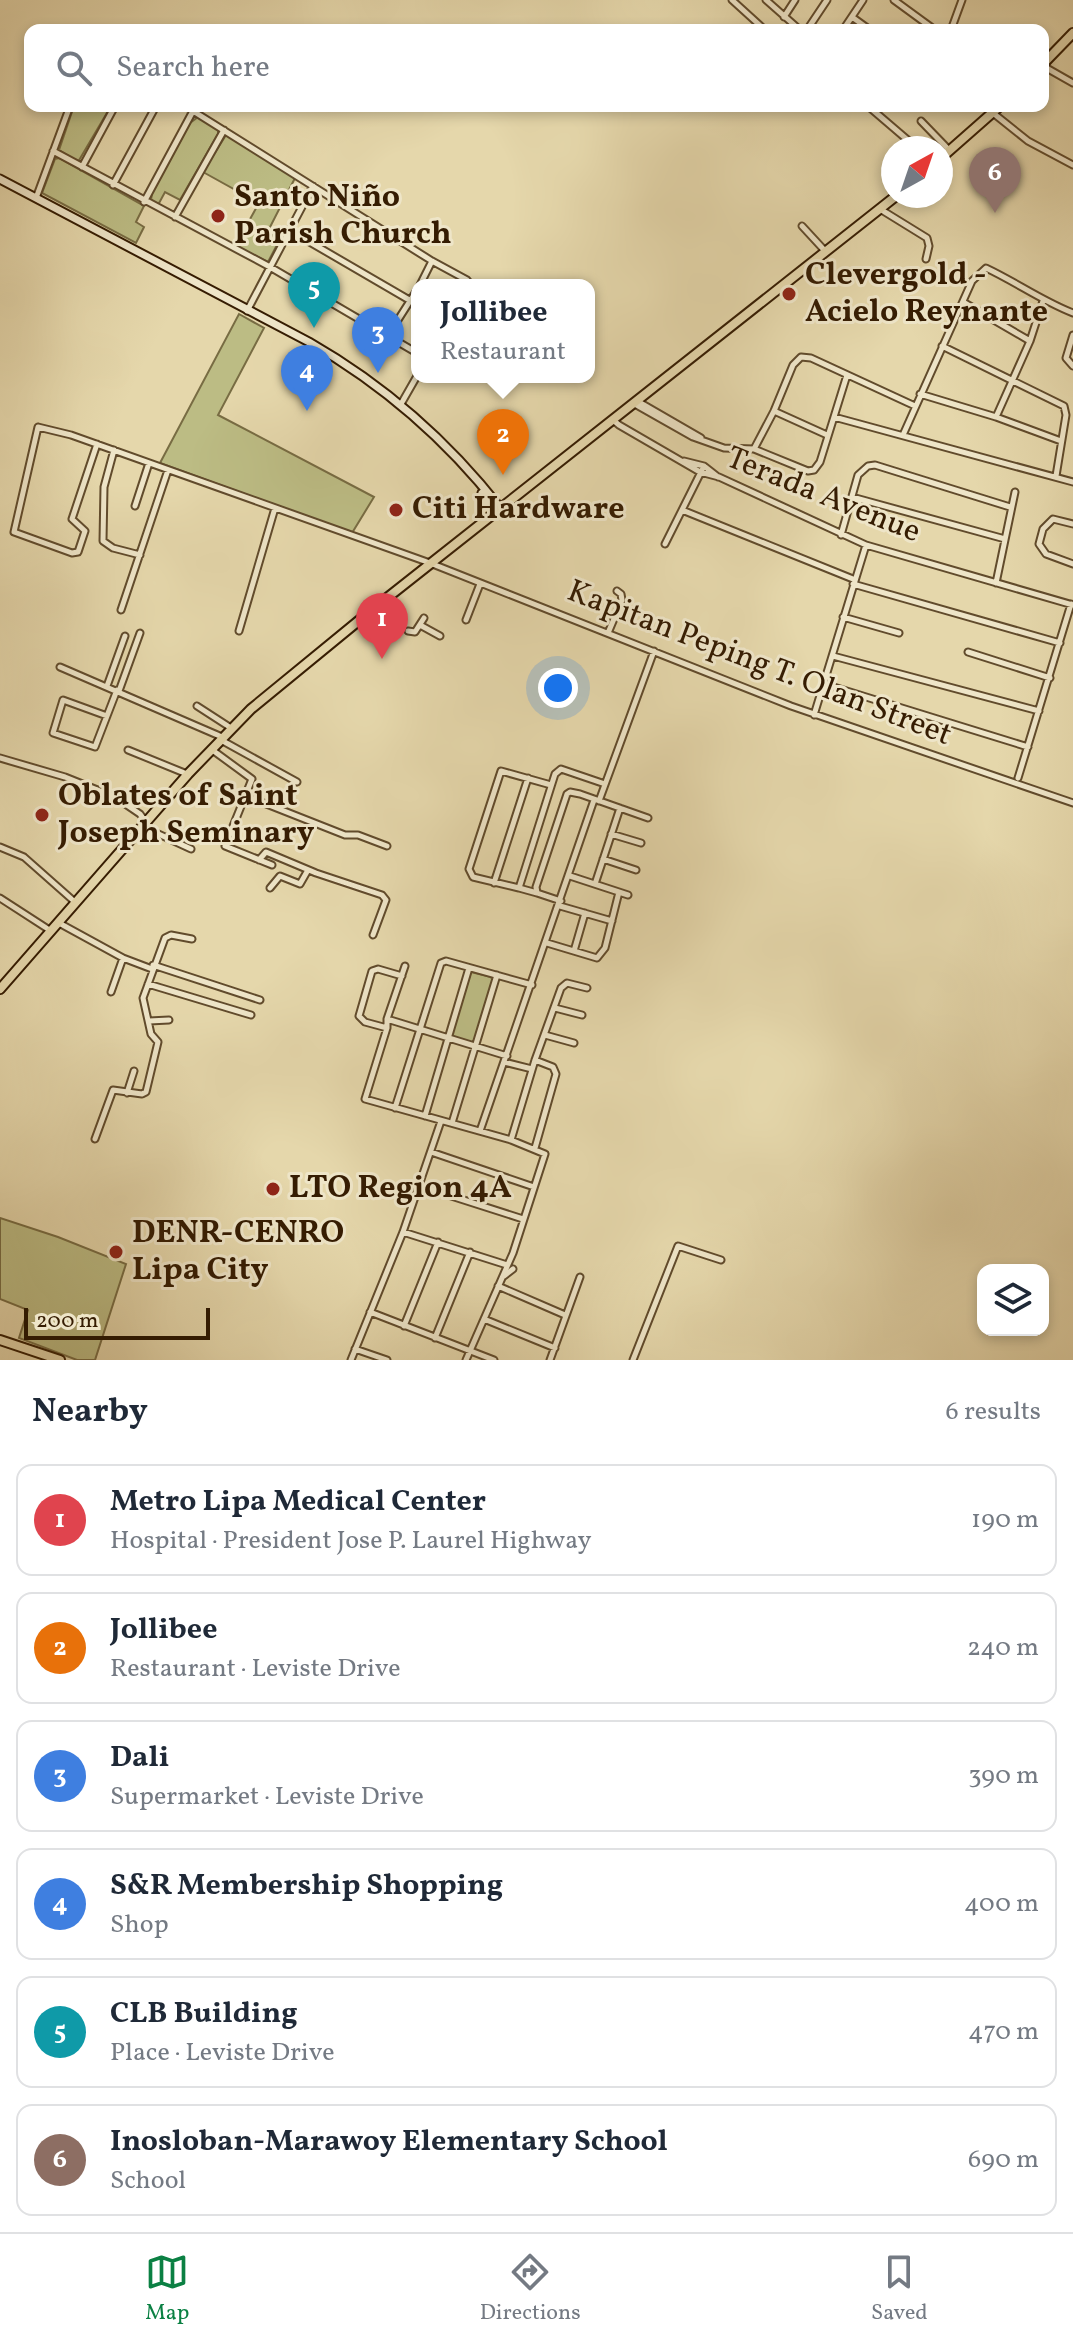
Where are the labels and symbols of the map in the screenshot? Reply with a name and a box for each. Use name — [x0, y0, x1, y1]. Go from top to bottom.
north arrow — [881, 136, 953, 208]
pin: 6 — [969, 147, 1021, 213]
place label: Santo Niño Parish Church — [234, 176, 452, 257]
marker: Santo Niño Parish Church — [209, 207, 227, 225]
place label: Clevergold - Acielo Reynante — [805, 254, 1048, 335]
pin: 5 — [288, 262, 340, 328]
marker: Clevergold - Acielo Reynante — [780, 285, 798, 303]
pin: 3 — [352, 307, 404, 373]
pin: 4 — [281, 345, 333, 411]
pin: 2 — [477, 409, 529, 475]
street label: Terada Avenue — [719, 437, 927, 555]
place label: Citi Hardware — [412, 488, 625, 532]
marker: Citi Hardware — [387, 501, 405, 519]
street label: Kapitan Peping T. Olan Street — [560, 570, 958, 758]
pin: 1 — [356, 593, 408, 659]
your location — [538, 668, 578, 708]
place label: Oblates of Saint Joseph Seminary — [57, 775, 315, 856]
marker: Oblates of Saint Joseph Seminary — [33, 806, 51, 824]
place label: LTO Region 4A — [289, 1167, 512, 1211]
marker: LTO Region 4A — [264, 1180, 282, 1198]
place label: DENR-CENRO Lipa City — [132, 1212, 344, 1293]
marker: DENR-CENRO Lipa City — [107, 1243, 125, 1261]
scale bar — [24, 1304, 210, 1340]

